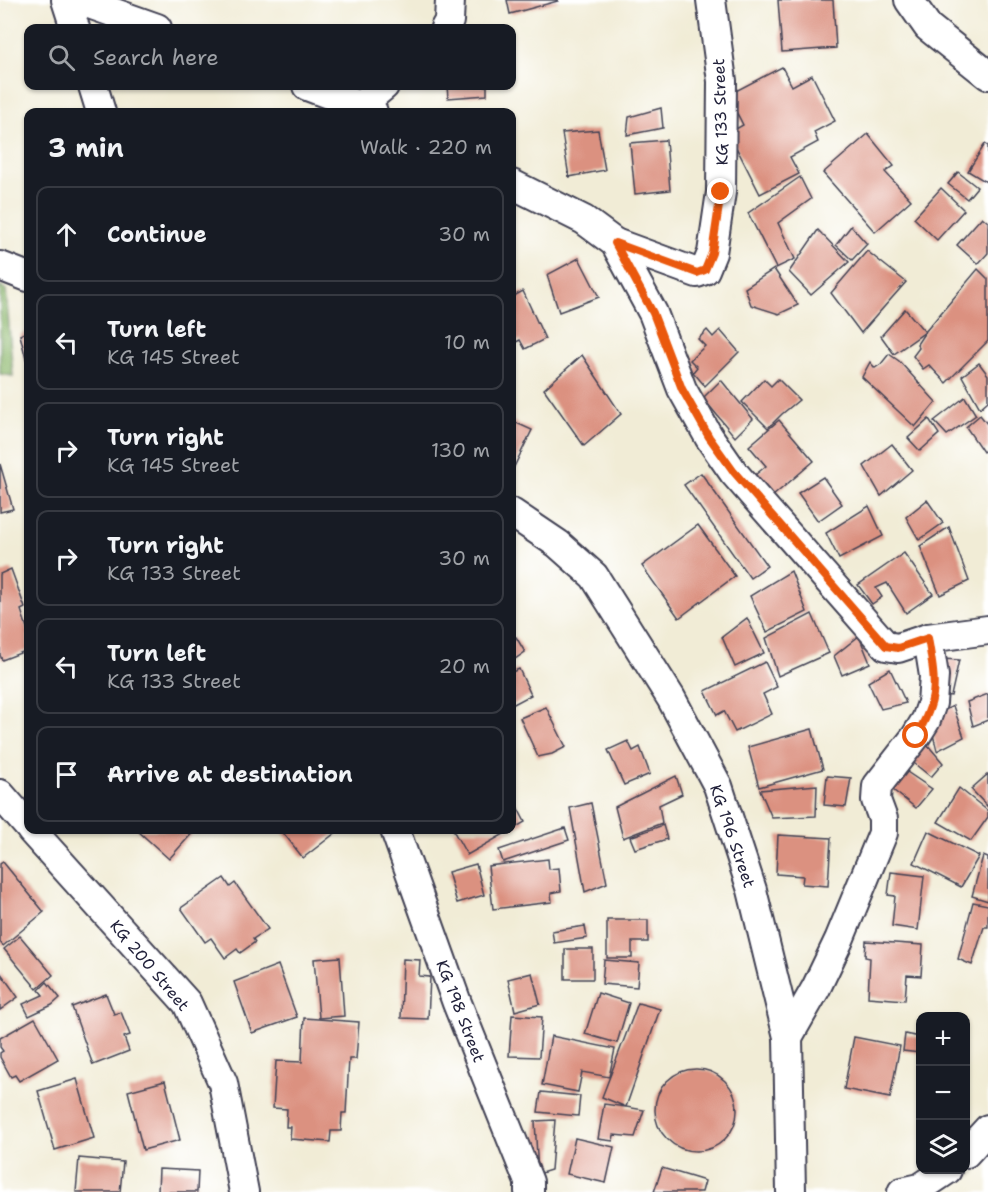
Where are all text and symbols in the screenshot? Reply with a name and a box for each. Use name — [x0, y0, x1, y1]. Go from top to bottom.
search box — [24, 24, 516, 90]
icon: search — [45, 41, 78, 74]
text: Search here — [93, 43, 219, 72]
street label: KG 133 Street — [708, 58, 733, 166]
text: 3 min — [48, 130, 124, 165]
text: Walk · 220 m — [360, 134, 492, 160]
route end — [707, 178, 733, 204]
icon: ahead — [50, 218, 83, 251]
text: Continue — [107, 220, 207, 249]
text: 30 m — [438, 221, 490, 247]
text: Turn left — [107, 315, 206, 344]
icon: left — [50, 326, 83, 359]
text: 10 m — [444, 329, 490, 355]
text: KG 145 Street — [107, 344, 240, 370]
text: Turn right — [107, 423, 224, 452]
icon: right — [50, 434, 83, 467]
text: 130 m — [431, 437, 490, 463]
text: KG 145 Street — [107, 452, 240, 478]
text: Turn right — [107, 531, 224, 560]
icon: right — [50, 542, 83, 575]
text: 30 m — [438, 545, 490, 571]
text: KG 133 Street — [107, 560, 241, 586]
text: Turn left — [107, 639, 206, 668]
icon: left — [50, 650, 83, 683]
text: 20 m — [439, 653, 490, 679]
text: KG 133 Street — [107, 668, 241, 694]
route start — [902, 722, 928, 748]
icon: arrive — [50, 758, 83, 791]
text: Arrive at destination — [107, 760, 353, 789]
street label: KG 196 Street — [705, 782, 760, 891]
street label: KG 200 Street — [105, 915, 194, 1015]
street label: KG 198 Street — [431, 957, 490, 1065]
map controls — [916, 1012, 970, 1174]
button: + — [916, 1012, 970, 1066]
button: − — [916, 1066, 970, 1120]
button: layers — [916, 1120, 970, 1174]

